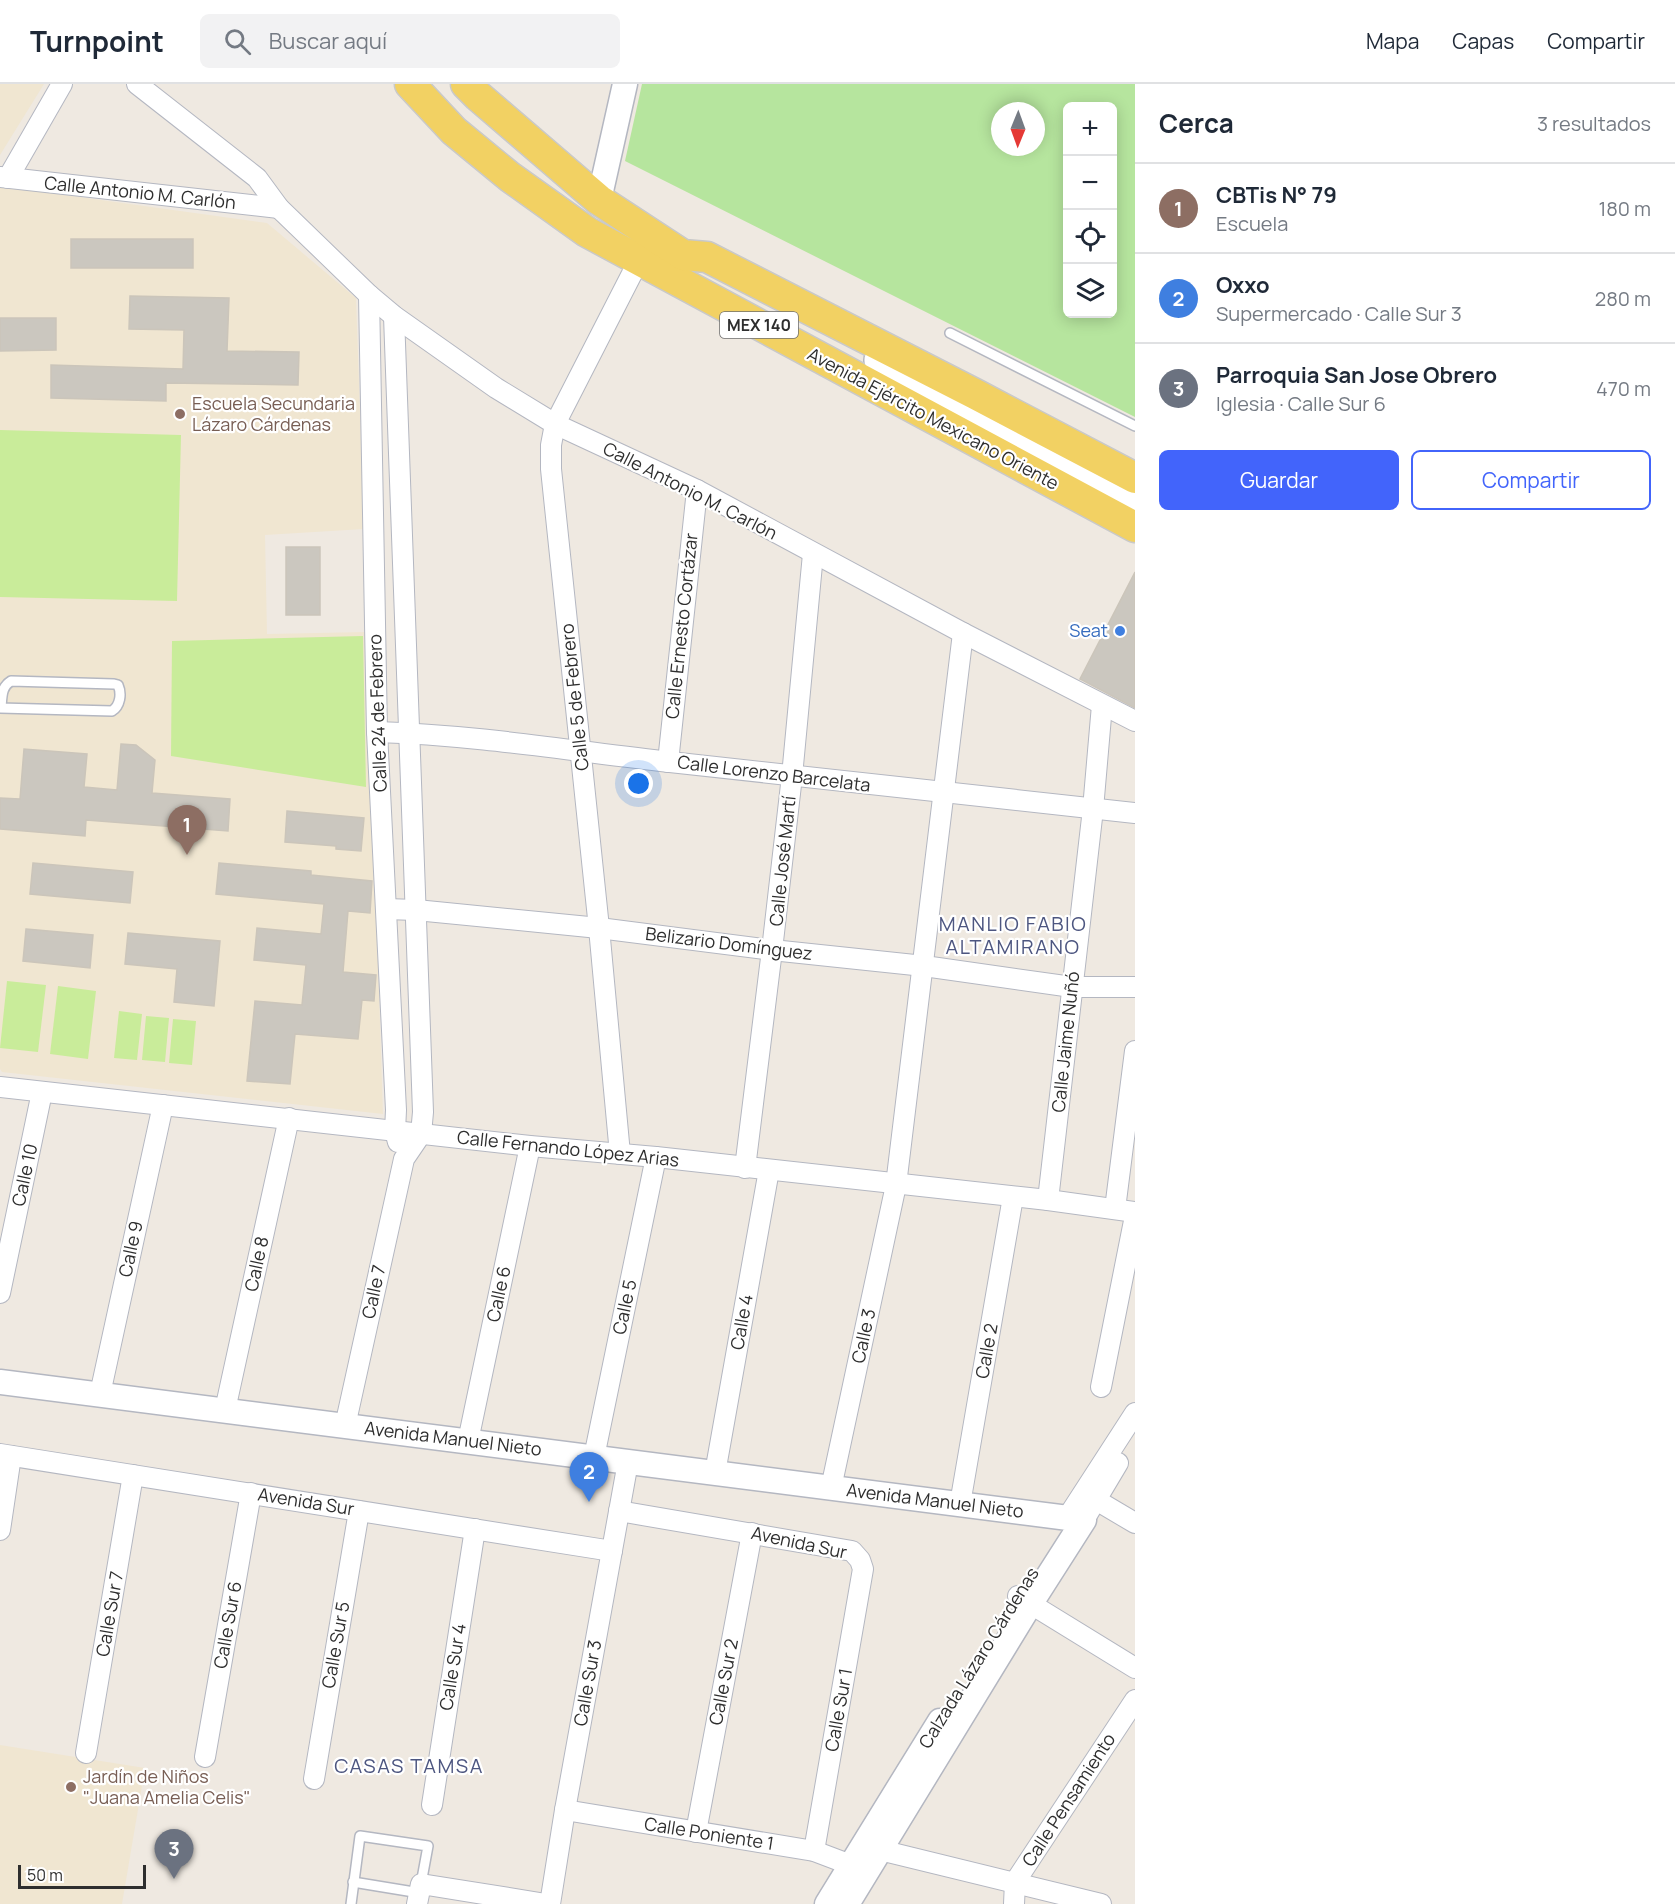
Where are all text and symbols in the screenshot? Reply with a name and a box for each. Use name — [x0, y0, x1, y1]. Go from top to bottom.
search box — [200, 14, 620, 68]
text: Turnpoint — [30, 22, 164, 60]
icon: search — [221, 25, 254, 58]
text: Buscar aquí — [269, 26, 387, 56]
text: Mapa — [1366, 27, 1419, 55]
text: Capas — [1452, 27, 1514, 55]
text: Compartir — [1547, 27, 1645, 55]
north arrow — [991, 102, 1045, 156]
map controls — [1063, 102, 1117, 318]
button: + — [1063, 102, 1117, 156]
text: Cerca — [1159, 105, 1234, 141]
text: 3 resultados — [1537, 110, 1651, 137]
button: − — [1063, 156, 1117, 210]
street label: Calle Antonio M. Carlón — [43, 170, 237, 214]
text: CBTis N° 79 — [1216, 180, 1337, 210]
text: 1 — [1174, 195, 1183, 222]
text: 180 m — [1598, 195, 1651, 222]
button: locate — [1063, 210, 1117, 264]
text: Escuela — [1216, 210, 1288, 237]
button: layers — [1063, 264, 1117, 318]
text: Oxxo — [1216, 270, 1270, 300]
text: 2 — [1173, 285, 1184, 312]
text: 280 m — [1595, 285, 1651, 312]
text: Supermercado · Calle Sur 3 — [1216, 300, 1462, 327]
road number: MEX 140 — [720, 312, 798, 338]
street label: Avenida Ejército Mexicano Oriente — [804, 341, 1063, 495]
text: Parroquia San Jose Obrero — [1216, 360, 1497, 390]
text: 3 — [1173, 375, 1184, 402]
text: 470 m — [1596, 375, 1651, 402]
text: Iglesia · Calle Sur 6 — [1216, 390, 1386, 417]
place label: Escuela Secundaria Lázaro Cárdenas — [192, 391, 355, 436]
marker: Escuela Secundaria Lázaro Cárdenas — [173, 407, 187, 421]
street label: Calle Antonio M. Carlón — [599, 436, 782, 544]
button: Guardar — [1159, 450, 1399, 510]
button: Compartir — [1411, 450, 1651, 510]
street label: Calle Ernesto Cortázar — [659, 531, 703, 720]
place label: Seat — [1069, 618, 1108, 642]
street label: Calle 5 de Febrero — [554, 622, 594, 772]
marker: Seat — [1113, 624, 1127, 638]
street label: Calle 24 de Febrero — [362, 634, 392, 792]
street label: Calle Lorenzo Barcelata — [676, 749, 872, 797]
your location — [624, 769, 653, 798]
street label: Calle José Martí — [763, 795, 801, 927]
pin: 1 — [168, 806, 207, 855]
district label: MANLIO FABIO ALTAMIRANO — [939, 910, 1087, 960]
street label: Belizario Domínguez — [644, 921, 814, 965]
street label: Calle Jaime Nuñó — [1046, 970, 1084, 1114]
street label: Calle Fernando López Arias — [456, 1124, 680, 1172]
street label: Calle 10 — [6, 1141, 42, 1208]
street label: Calle 9 — [112, 1219, 148, 1279]
street label: Calle 8 — [238, 1234, 274, 1294]
street label: Calle 7 — [356, 1263, 390, 1321]
street label: Calle 6 — [480, 1264, 516, 1324]
street label: Calle 5 — [606, 1277, 642, 1337]
street label: Calle 4 — [724, 1292, 758, 1352]
street label: Calle 3 — [846, 1306, 881, 1365]
street label: Calle 2 — [969, 1321, 1003, 1380]
street label: Avenida Manuel Nieto — [363, 1415, 543, 1461]
pin: 2 — [570, 1452, 608, 1502]
street label: Avenida Manuel Nieto — [845, 1477, 1025, 1523]
street label: Avenida Sur — [256, 1482, 357, 1521]
street label: Avenida Sur — [749, 1520, 850, 1564]
street label: Calzada Lázaro Cárdenas — [913, 1562, 1044, 1753]
street label: Calle Sur 7 — [90, 1569, 128, 1658]
street label: Calle Sur 6 — [208, 1579, 247, 1670]
street label: Calle Sur 5 — [316, 1600, 354, 1690]
street label: Calle Sur 4 — [433, 1622, 471, 1712]
street label: Calle Sur 2 — [703, 1637, 743, 1727]
street label: Calle Sur 3 — [568, 1638, 606, 1728]
street label: Calle Sur 1 — [819, 1666, 857, 1753]
street label: Calle Pensamiento — [1016, 1728, 1120, 1871]
district label: CASAS TAMSA — [334, 1752, 484, 1779]
place label: Jardín de Niños "Juana Amelia Celis" — [83, 1764, 250, 1809]
marker: Jardín de Niños "Juana Amelia Celis" — [64, 1780, 78, 1794]
street label: Calle Poniente 1 — [643, 1811, 776, 1855]
pin: 3 — [154, 1830, 194, 1879]
scale bar — [18, 1862, 146, 1890]
text: 50 m — [27, 1864, 63, 1886]

